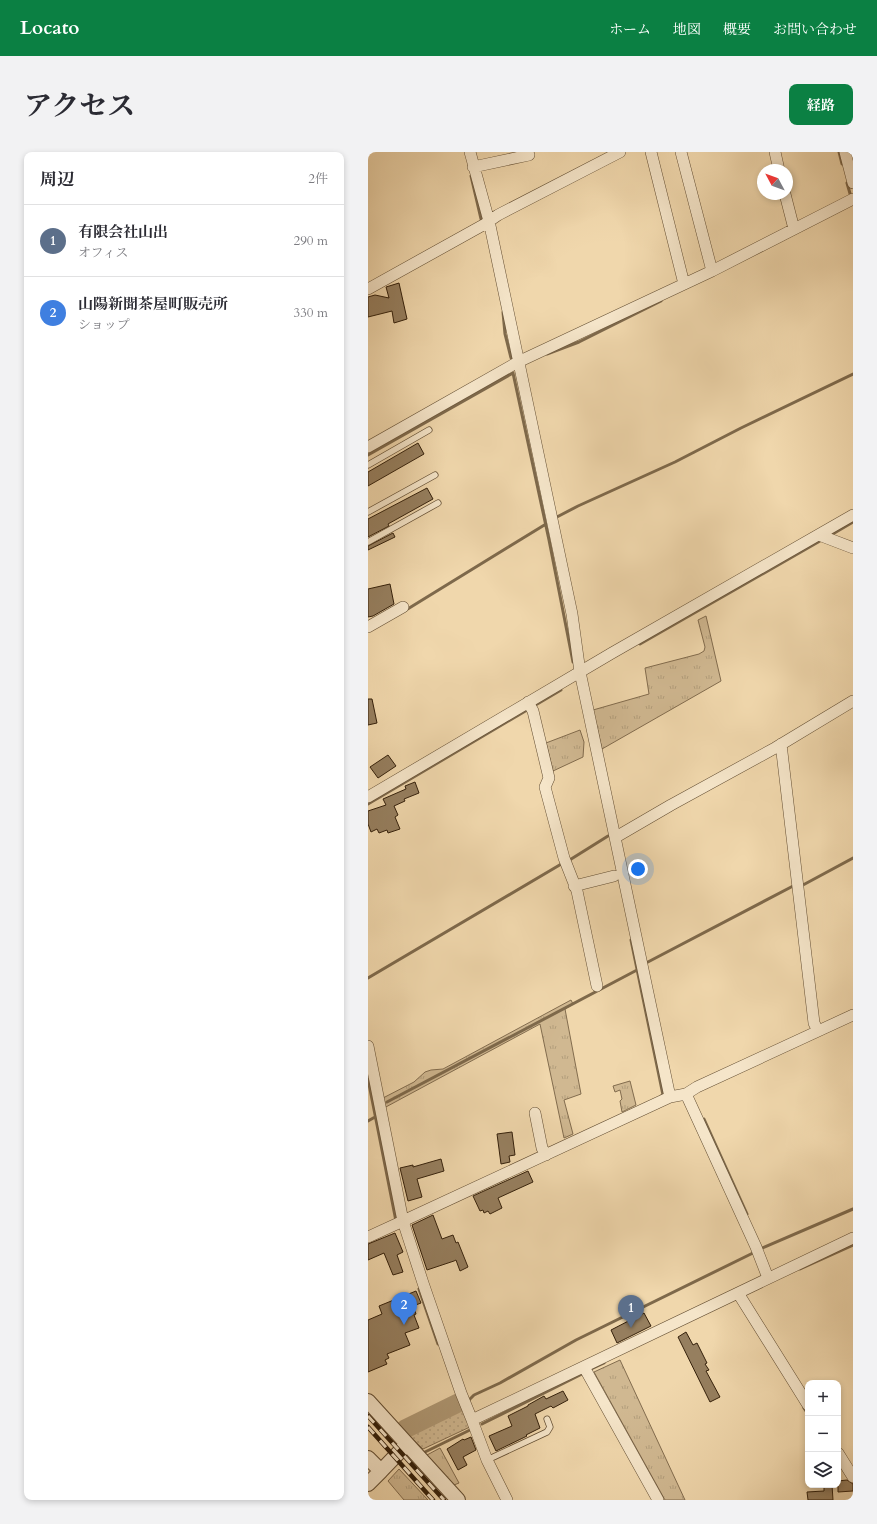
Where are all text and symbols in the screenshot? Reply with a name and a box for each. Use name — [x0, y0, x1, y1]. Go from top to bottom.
text: Locato — [20, 15, 79, 41]
text: ホーム — [609, 20, 651, 39]
text: 地図 — [673, 20, 701, 39]
text: 概要 — [723, 20, 751, 39]
text: お問い合わせ — [773, 20, 857, 39]
button: 経路 — [789, 84, 853, 125]
text: アクセス — [24, 87, 135, 125]
north arrow — [757, 164, 793, 200]
text: 周辺 — [40, 168, 74, 191]
text: 2件 — [308, 170, 328, 188]
text: 有限会社山出 — [78, 222, 168, 242]
text: 1 — [50, 232, 56, 250]
text: 290 m — [294, 232, 328, 250]
text: オフィス — [78, 244, 129, 262]
text: 山陽新聞茶屋町販売所 — [78, 294, 228, 314]
text: 2 — [50, 304, 56, 322]
text: 330 m — [294, 304, 328, 322]
text: ショップ — [78, 316, 130, 334]
your location — [628, 859, 648, 879]
pin: 2 — [391, 1292, 417, 1325]
pin: 1 — [618, 1295, 644, 1328]
map controls — [805, 1380, 841, 1488]
button: + — [805, 1380, 841, 1416]
button: − — [805, 1416, 841, 1452]
button: layers — [805, 1452, 841, 1488]

